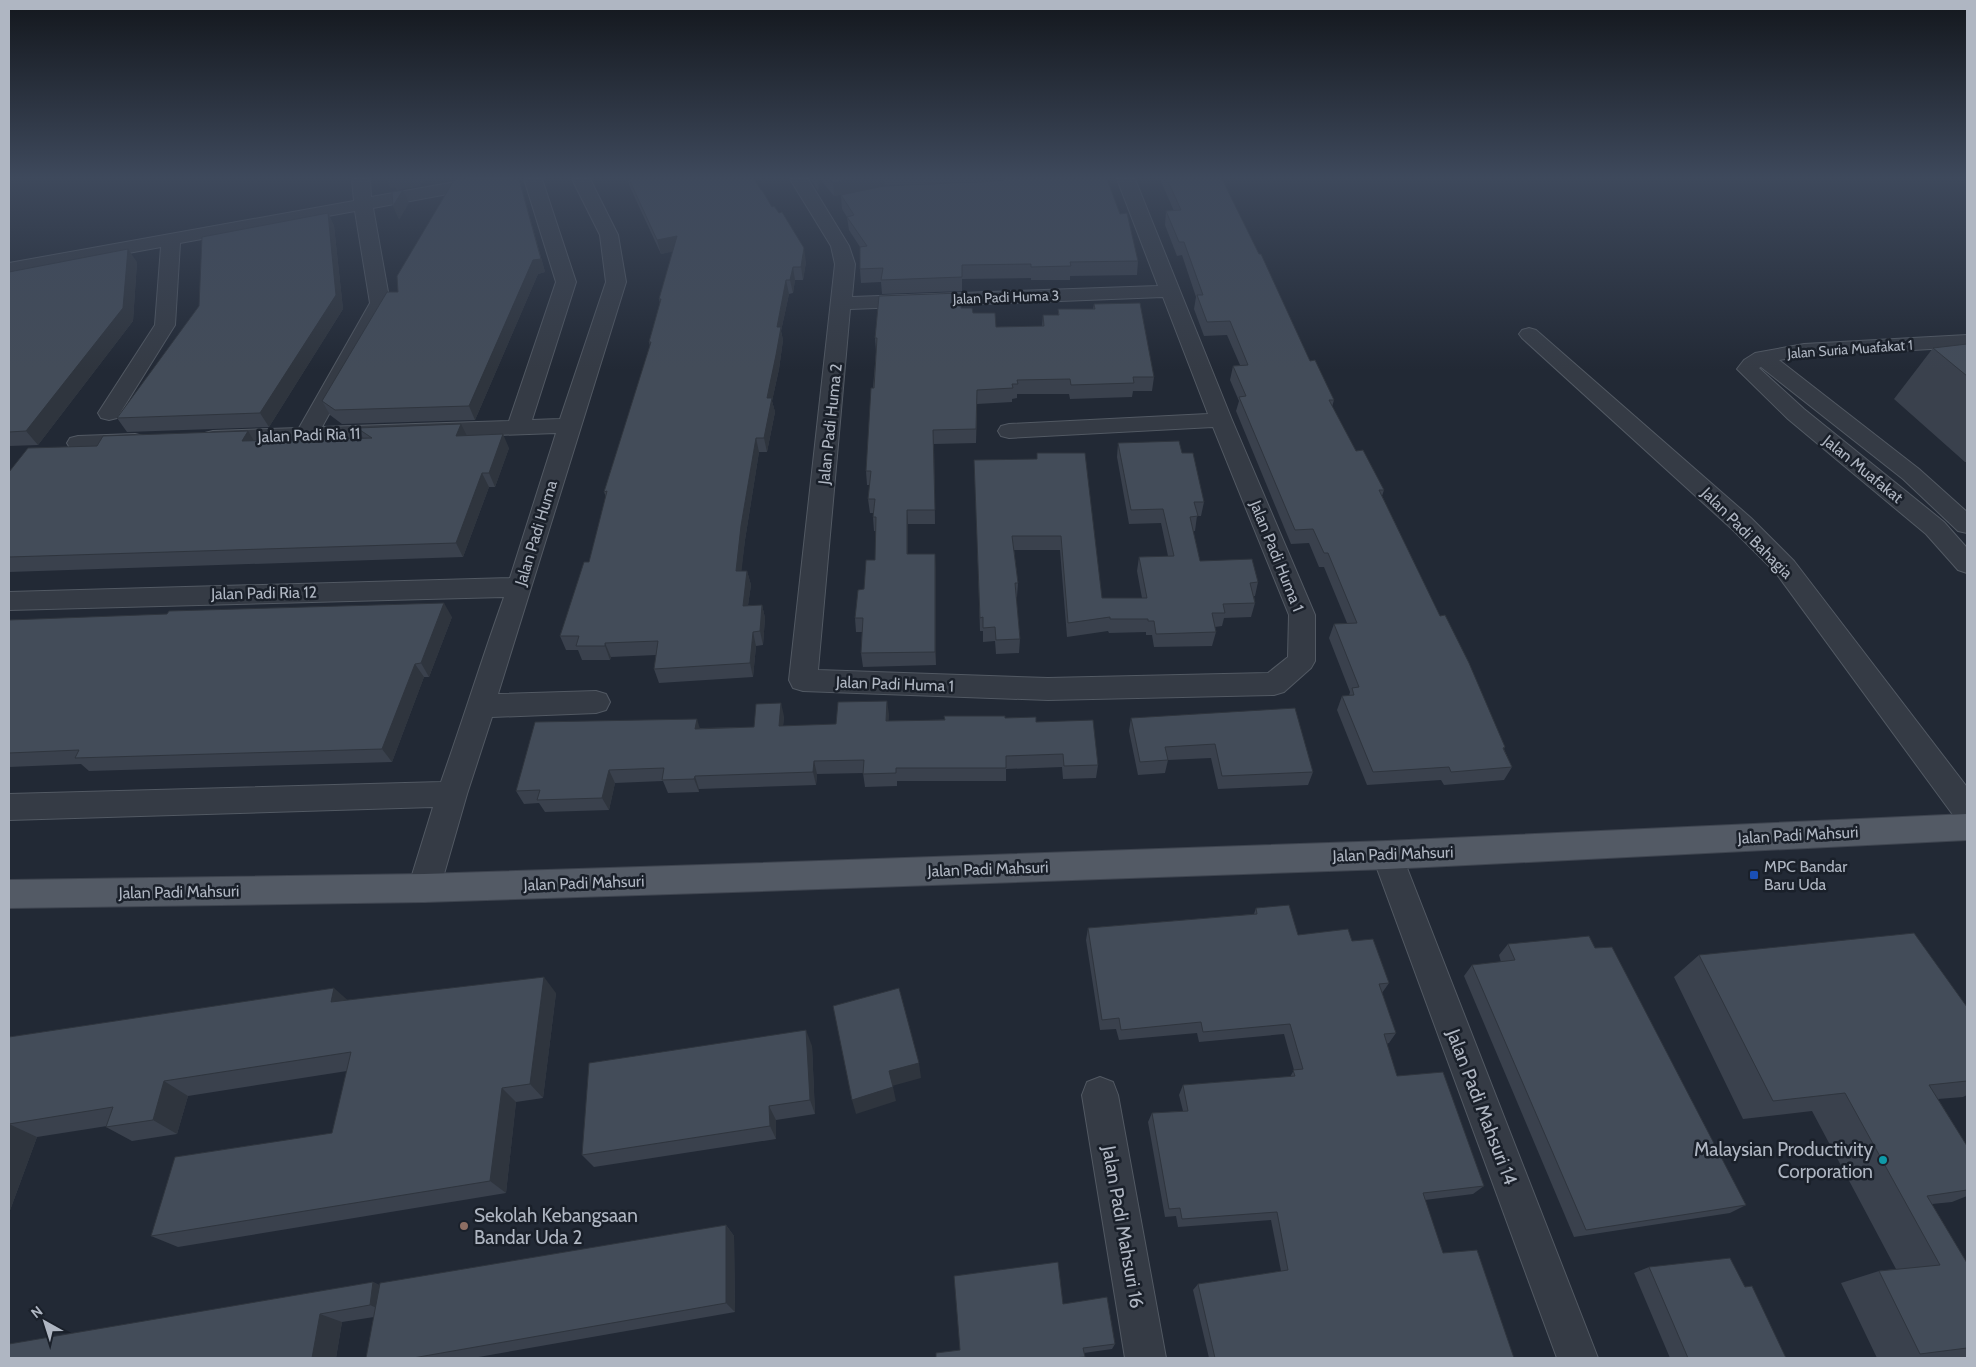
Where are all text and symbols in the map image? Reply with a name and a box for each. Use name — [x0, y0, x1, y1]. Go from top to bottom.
street label: Jalan Padi Huma 3 — [952, 286, 1059, 308]
street label: Jalan Suria Muafakat 1 — [1786, 336, 1913, 362]
street label: Jalan Padi Huma 2 — [814, 363, 846, 486]
street label: Jalan Padi Ria 11 — [256, 424, 361, 446]
street label: Jalan Muafakat — [1818, 430, 1907, 507]
street label: Jalan Padi Huma — [511, 478, 561, 589]
street label: Jalan Padi Bahagia — [1697, 483, 1797, 583]
street label: Jalan Padi Huma 1 — [1246, 497, 1308, 614]
street label: Jalan Padi Ria 12 — [210, 583, 317, 603]
street label: Jalan Padi Huma 1 — [835, 672, 954, 696]
street label: Jalan Padi Mahsuri — [1736, 822, 1859, 848]
street label: Jalan Padi Mahsuri — [1331, 842, 1454, 866]
street label: Jalan Padi Mahsuri — [926, 857, 1049, 881]
place label: MPC Bandar Baru Uda — [1764, 857, 1848, 894]
marker: MPC Bandar Baru Uda — [1748, 869, 1760, 881]
street label: Jalan Padi Mahsuri — [522, 871, 645, 895]
street label: Jalan Padi Mahsuri — [117, 881, 240, 903]
street label: Jalan Padi Mahsuri 14 — [1441, 1025, 1522, 1188]
place label: Malaysian Productivity Corporation — [1694, 1138, 1873, 1183]
street label: Jalan Padi Mahsuri 16 — [1097, 1143, 1149, 1310]
marker: Malaysian Productivity Corporation — [1877, 1154, 1889, 1166]
place label: Sekolah Kebangsaan Bandar Uda 2 — [474, 1204, 638, 1249]
marker: Sekolah Kebangsaan Bandar Uda 2 — [458, 1220, 470, 1232]
north arrow — [20, 1297, 70, 1347]
text: N — [27, 1302, 46, 1322]

